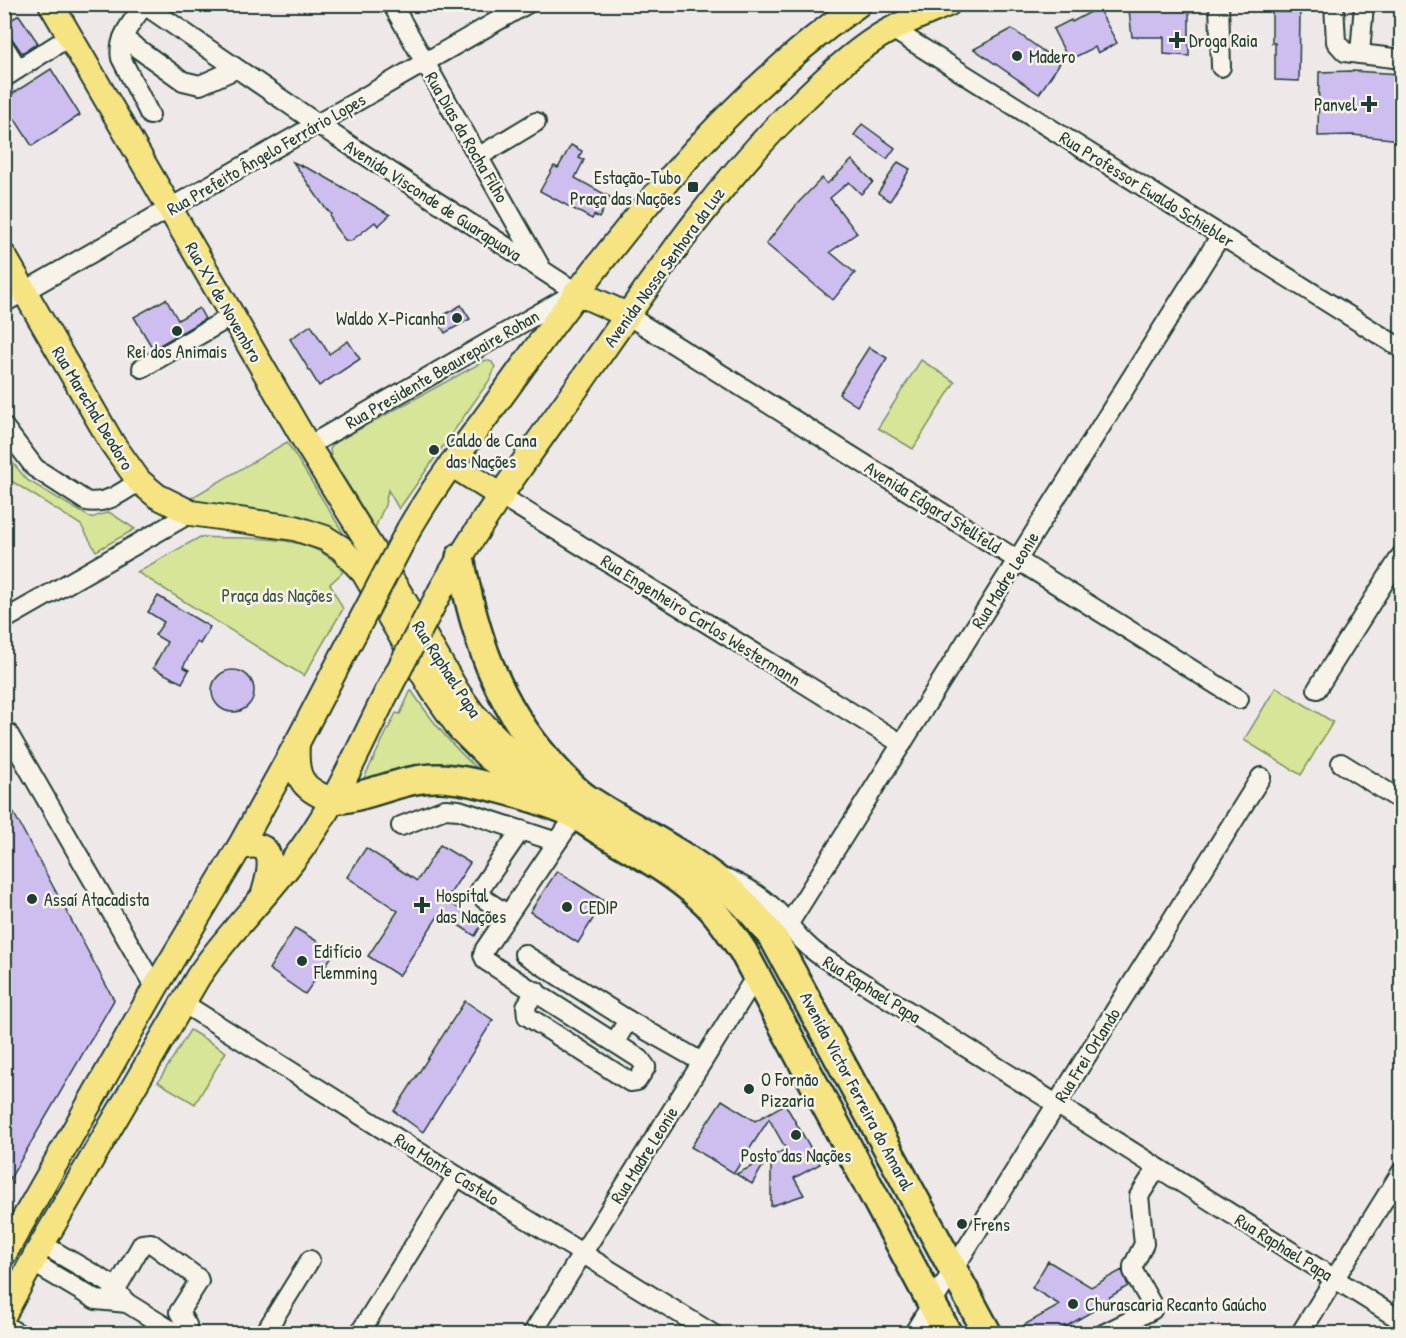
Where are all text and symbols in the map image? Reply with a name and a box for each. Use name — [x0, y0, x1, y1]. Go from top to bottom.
place label: Droga Raia — [1189, 28, 1257, 53]
marker: Droga Raia — [1170, 33, 1184, 47]
place label: Madero — [1029, 44, 1075, 69]
marker: Madero — [1010, 49, 1024, 63]
street label: Rua Dias da Rocha Filho — [419, 67, 515, 207]
street label: Rua Prefeito Ângelo Ferrário Lopes — [162, 87, 370, 221]
place label: Panvel — [1314, 92, 1357, 117]
marker: Panvel — [1362, 97, 1376, 111]
street label: Rua Professor Ewaldo Schiebler — [1055, 125, 1239, 253]
street label: Avenida Visconde de Guarapuava — [340, 133, 526, 267]
place label: Estação-Tubo Praça das Nações — [570, 165, 681, 211]
marker: Estação-Tubo Praça das Nações — [686, 180, 700, 194]
street label: Avenida Nossa Senhora da Luz — [598, 182, 731, 352]
street label: Rua XV de Novembro — [179, 237, 269, 367]
street label: Rua Presidente Beaurepaire Rohan — [341, 303, 543, 435]
place label: Waldo X-Picanha — [336, 306, 445, 331]
marker: Waldo X-Picanha — [450, 311, 464, 325]
marker: Rei dos Animais — [170, 324, 184, 338]
place label: Rei dos Animais — [127, 339, 227, 364]
street label: Rua Marechal Deodoro — [46, 341, 140, 475]
place label: Caldo de Cana das Nações — [446, 428, 537, 474]
marker: Caldo de Cana das Nações — [427, 443, 441, 457]
street label: Avenida Edgard Stellfeld — [860, 455, 1006, 559]
street label: Rua Madre Leonie — [965, 527, 1045, 633]
street label: Rua Engenheiro Carlos Westermann — [596, 548, 806, 692]
park label: Praça das Nações — [222, 583, 333, 608]
street label: Rua Raphael Papa — [406, 616, 488, 722]
place label: Hospital das Nações — [436, 883, 506, 929]
place label: Assaí Atacadista — [44, 887, 149, 912]
marker: Assaí Atacadista — [25, 892, 39, 906]
place label: CEDIP — [579, 895, 618, 920]
marker: Hospital das Nações — [413, 896, 431, 914]
marker: CEDIP — [560, 900, 574, 914]
place label: Edifício Flemming — [313, 939, 377, 985]
street label: Rua Raphael Papa — [818, 949, 926, 1029]
marker: Edifício Flemming — [295, 954, 309, 968]
street label: Avenida Victor Ferreira do Amaral — [794, 987, 920, 1195]
street label: Rua Frei Orlando — [1048, 1003, 1126, 1107]
place label: O Fornão Pizzaria — [761, 1067, 819, 1113]
marker: O Fornão Pizzaria — [742, 1082, 756, 1096]
street label: Rua Madre Leonie — [604, 1102, 684, 1208]
street label: Rua Monte Castelo — [390, 1127, 504, 1211]
marker: Posto das Nações — [789, 1128, 803, 1142]
place label: Posto das Nações — [741, 1143, 851, 1168]
street label: Rua Raphael Papa — [1230, 1207, 1338, 1287]
place label: Frens — [973, 1212, 1010, 1237]
marker: Frens — [955, 1217, 969, 1231]
place label: Churascaria Recanto Gaúcho — [1085, 1292, 1267, 1317]
marker: Churascaria Recanto Gaúcho — [1066, 1297, 1080, 1311]

